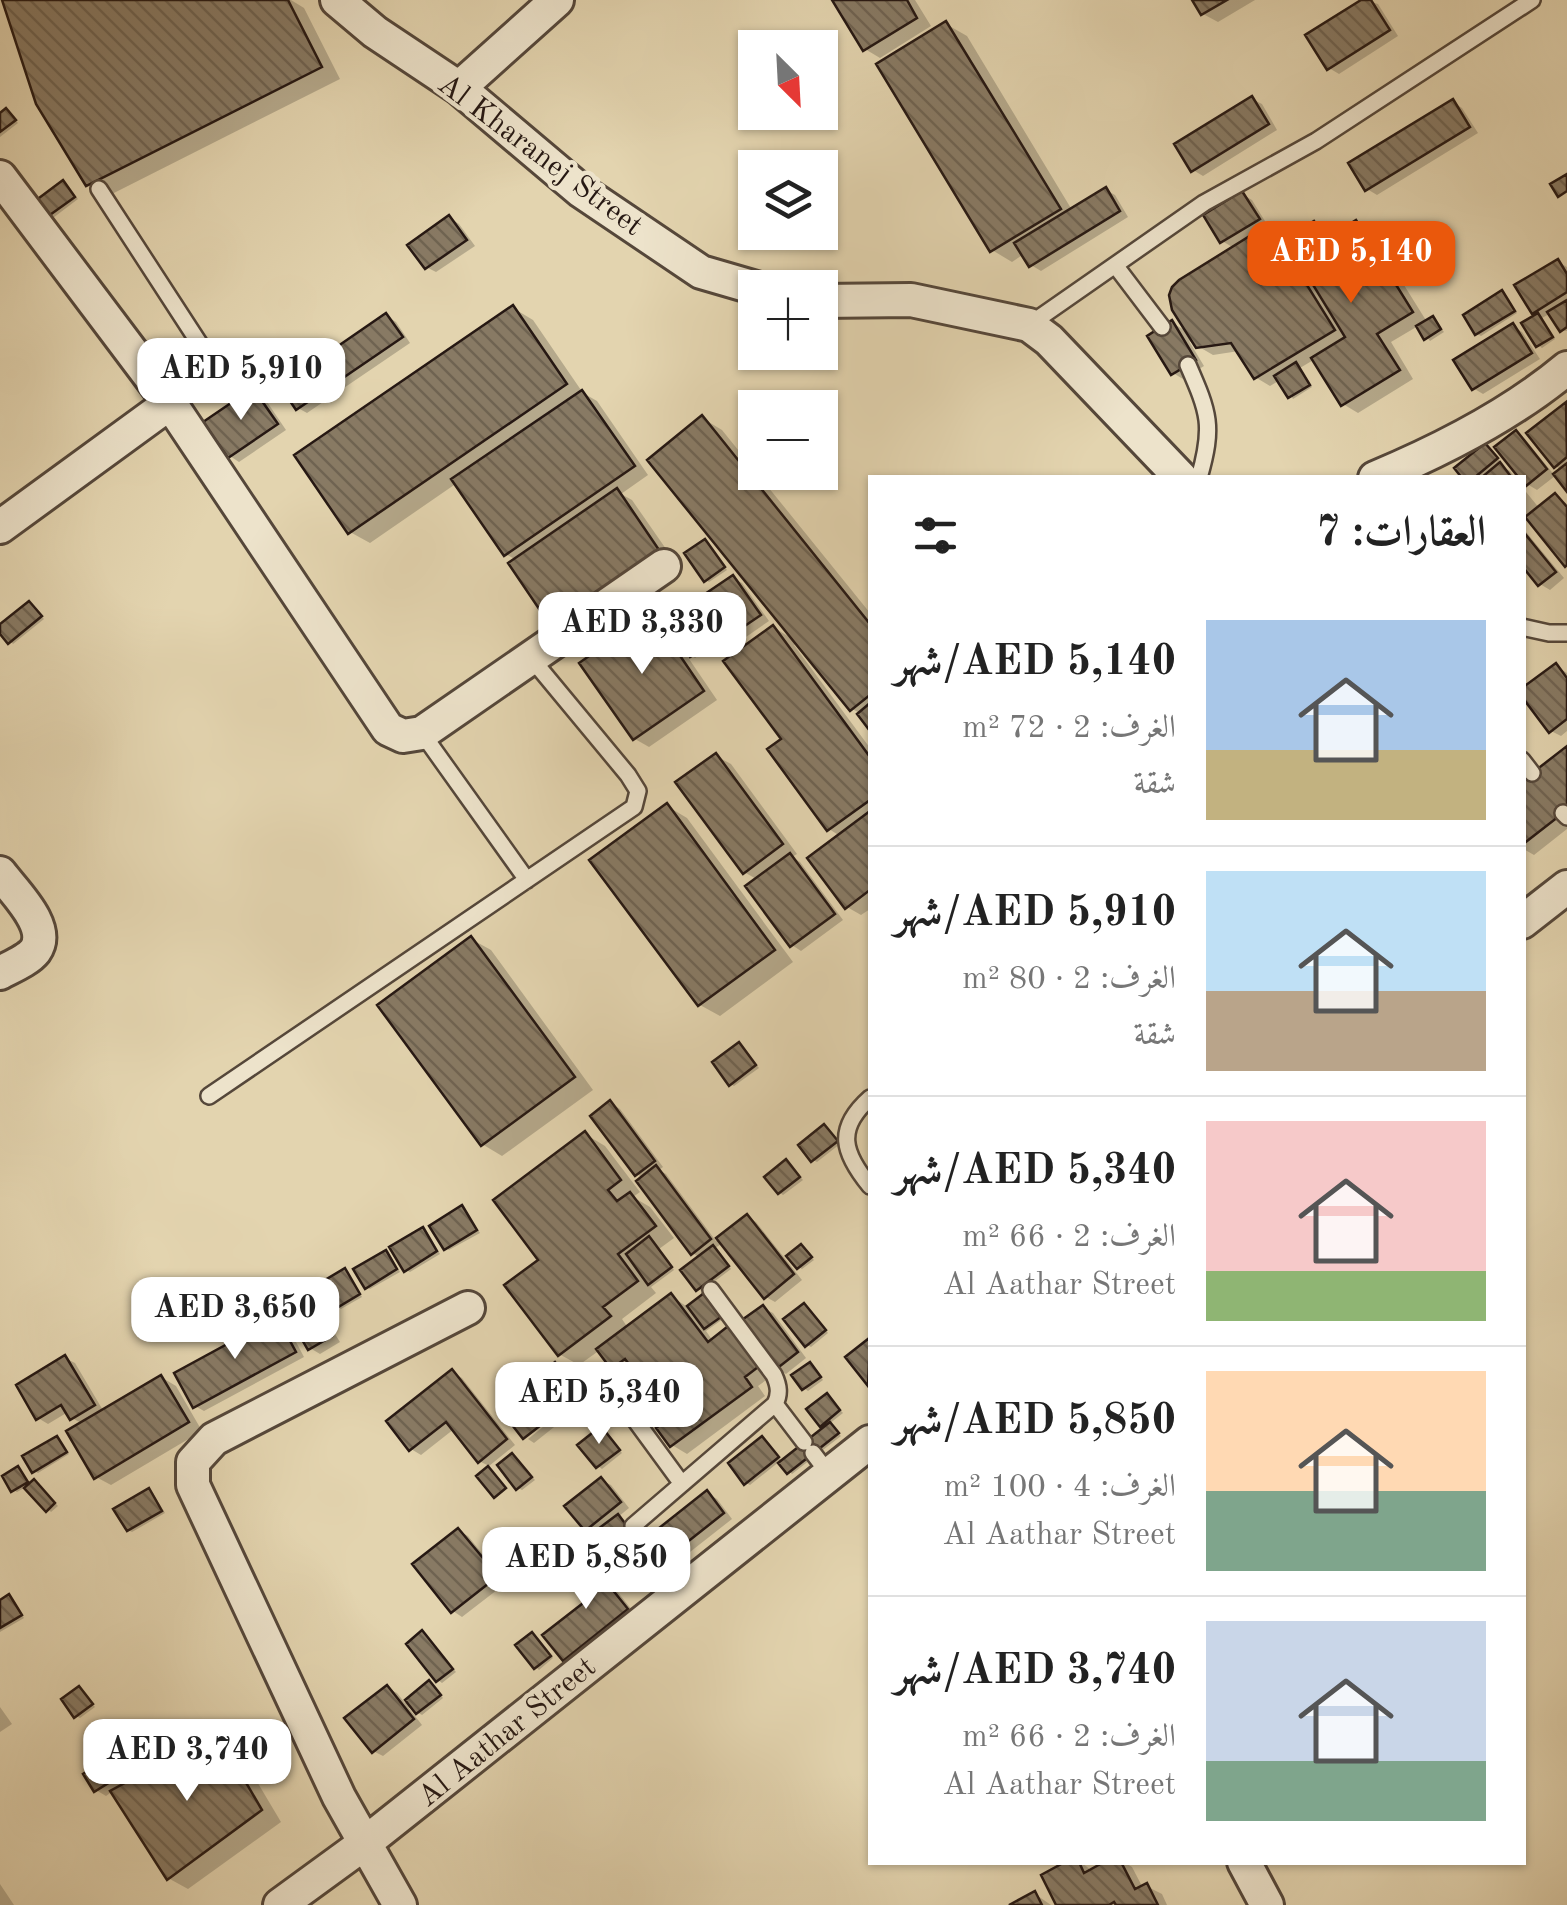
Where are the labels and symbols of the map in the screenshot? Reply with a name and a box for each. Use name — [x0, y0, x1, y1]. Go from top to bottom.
north arrow — [738, 30, 838, 130]
street label: Al Kharanej Street — [432, 69, 648, 242]
pin: AED 5,140 — [1237, 221, 1465, 306]
pin: AED 5,910 — [127, 338, 355, 423]
pin: AED 3,330 — [528, 592, 756, 677]
pin: AED 3,650 — [121, 1277, 349, 1362]
pin: AED 5,340 — [485, 1362, 713, 1447]
pin: AED 5,850 — [472, 1527, 700, 1612]
street label: Al Aathar Street — [413, 1652, 602, 1813]
pin: AED 3,740 — [73, 1719, 301, 1804]

